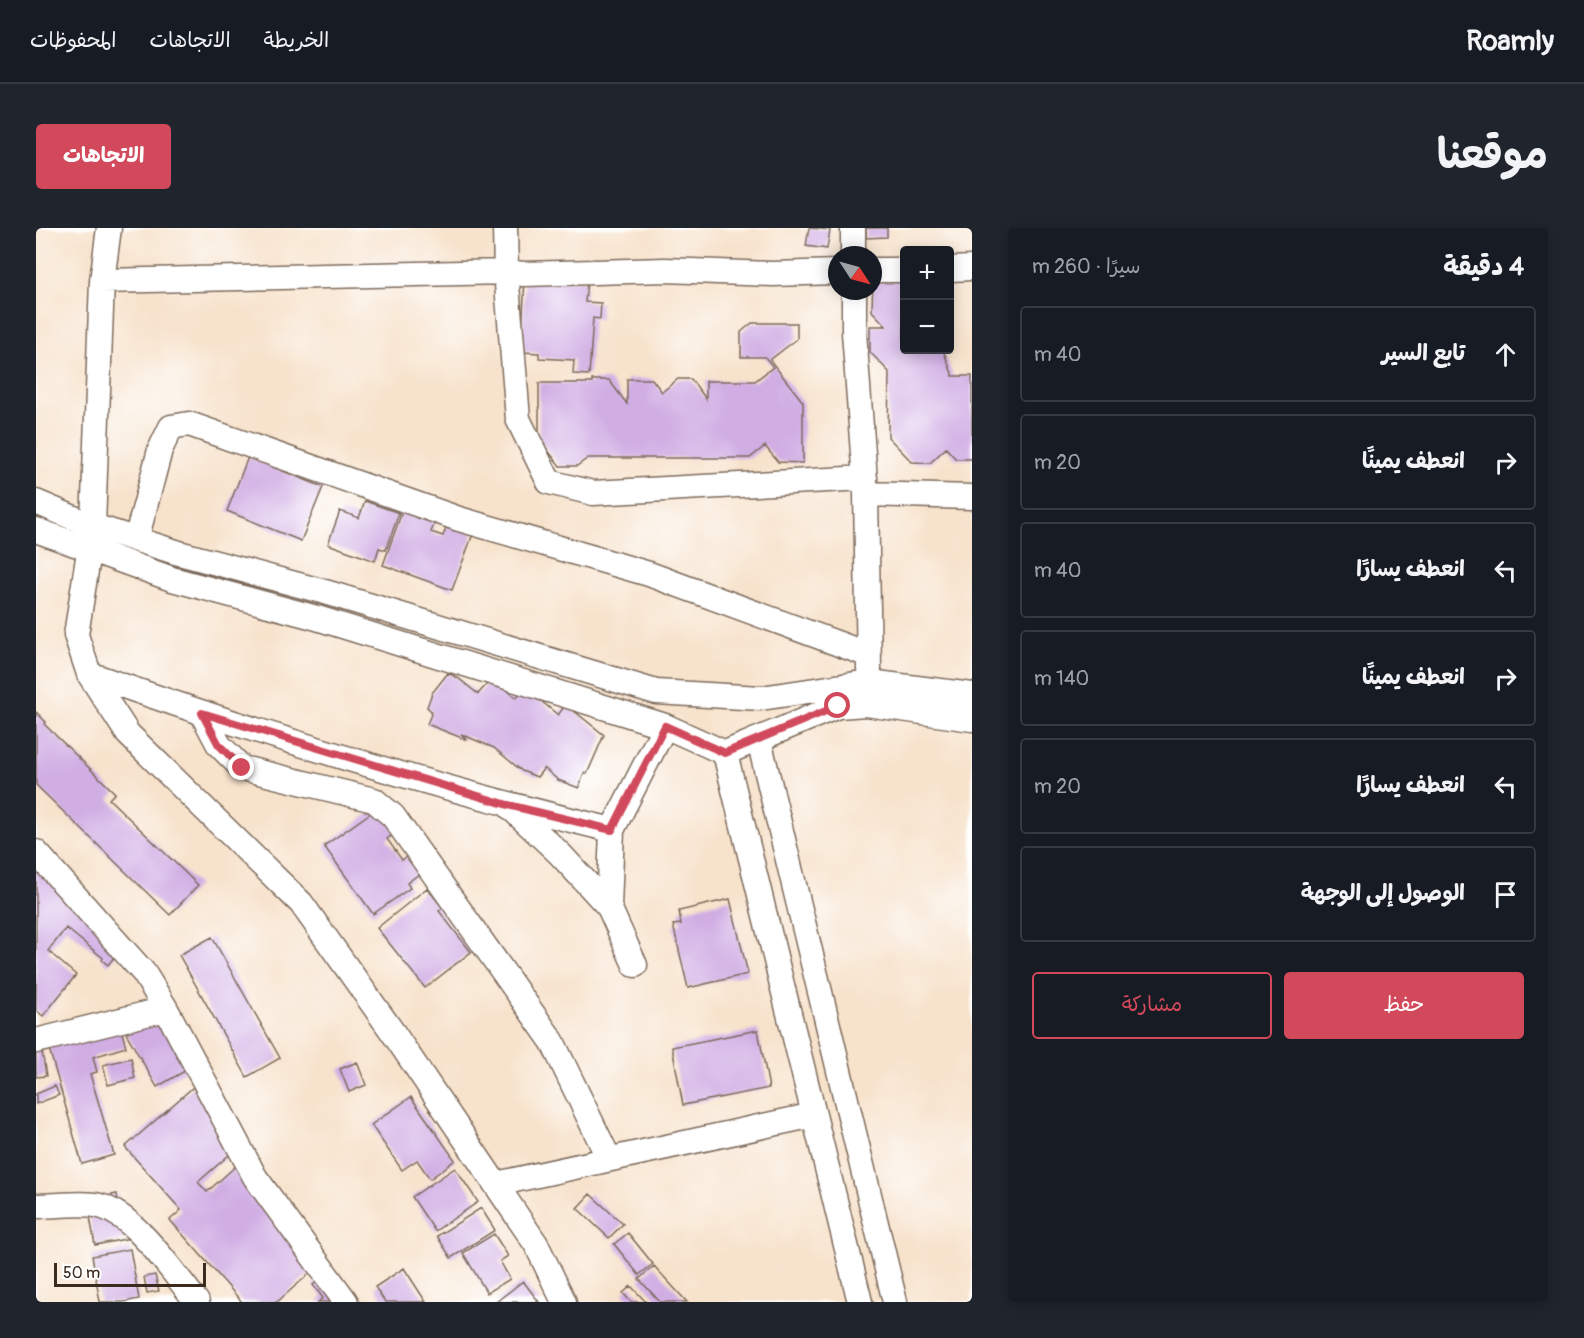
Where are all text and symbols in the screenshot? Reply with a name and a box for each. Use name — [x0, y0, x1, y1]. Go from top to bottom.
text: Roamly — [1466, 24, 1554, 59]
text: المحفوظات — [30, 27, 116, 54]
text: الاتجاهات — [149, 27, 231, 54]
text: الخريطة — [264, 27, 329, 54]
button: الاتجاهات — [36, 124, 171, 189]
text: موقعنا — [1437, 129, 1548, 181]
north arrow — [828, 246, 882, 300]
map controls — [900, 246, 954, 354]
button: + — [900, 246, 954, 300]
text: 4 دقيقة — [1443, 251, 1524, 283]
text: سيرًا · 260 m — [1032, 254, 1141, 279]
button: − — [900, 300, 954, 354]
icon: ahead — [1489, 338, 1522, 371]
text: تابع السير — [1382, 339, 1465, 367]
text: 40 m — [1034, 342, 1081, 367]
icon: right — [1489, 446, 1522, 479]
text: انعطف يمينًا — [1362, 447, 1465, 475]
text: 20 m — [1034, 450, 1081, 475]
icon: left — [1489, 554, 1522, 587]
text: انعطف يسارًا — [1356, 555, 1465, 583]
text: 40 m — [1034, 558, 1081, 583]
icon: right — [1489, 662, 1522, 695]
text: انعطف يمينًا — [1362, 663, 1465, 691]
text: 140 m — [1034, 666, 1089, 691]
route start — [824, 692, 850, 718]
route end — [228, 754, 254, 780]
icon: left — [1489, 770, 1522, 803]
text: انعطف يسارًا — [1356, 771, 1465, 799]
text: 20 m — [1034, 774, 1081, 799]
icon: arrive — [1489, 878, 1522, 911]
text: الوصول إلى الوجهة — [1301, 879, 1465, 907]
button: مشاركة — [1032, 972, 1272, 1039]
button: حفظ — [1284, 972, 1524, 1039]
scale bar — [54, 1260, 206, 1288]
text: 50 m — [63, 1263, 100, 1283]

